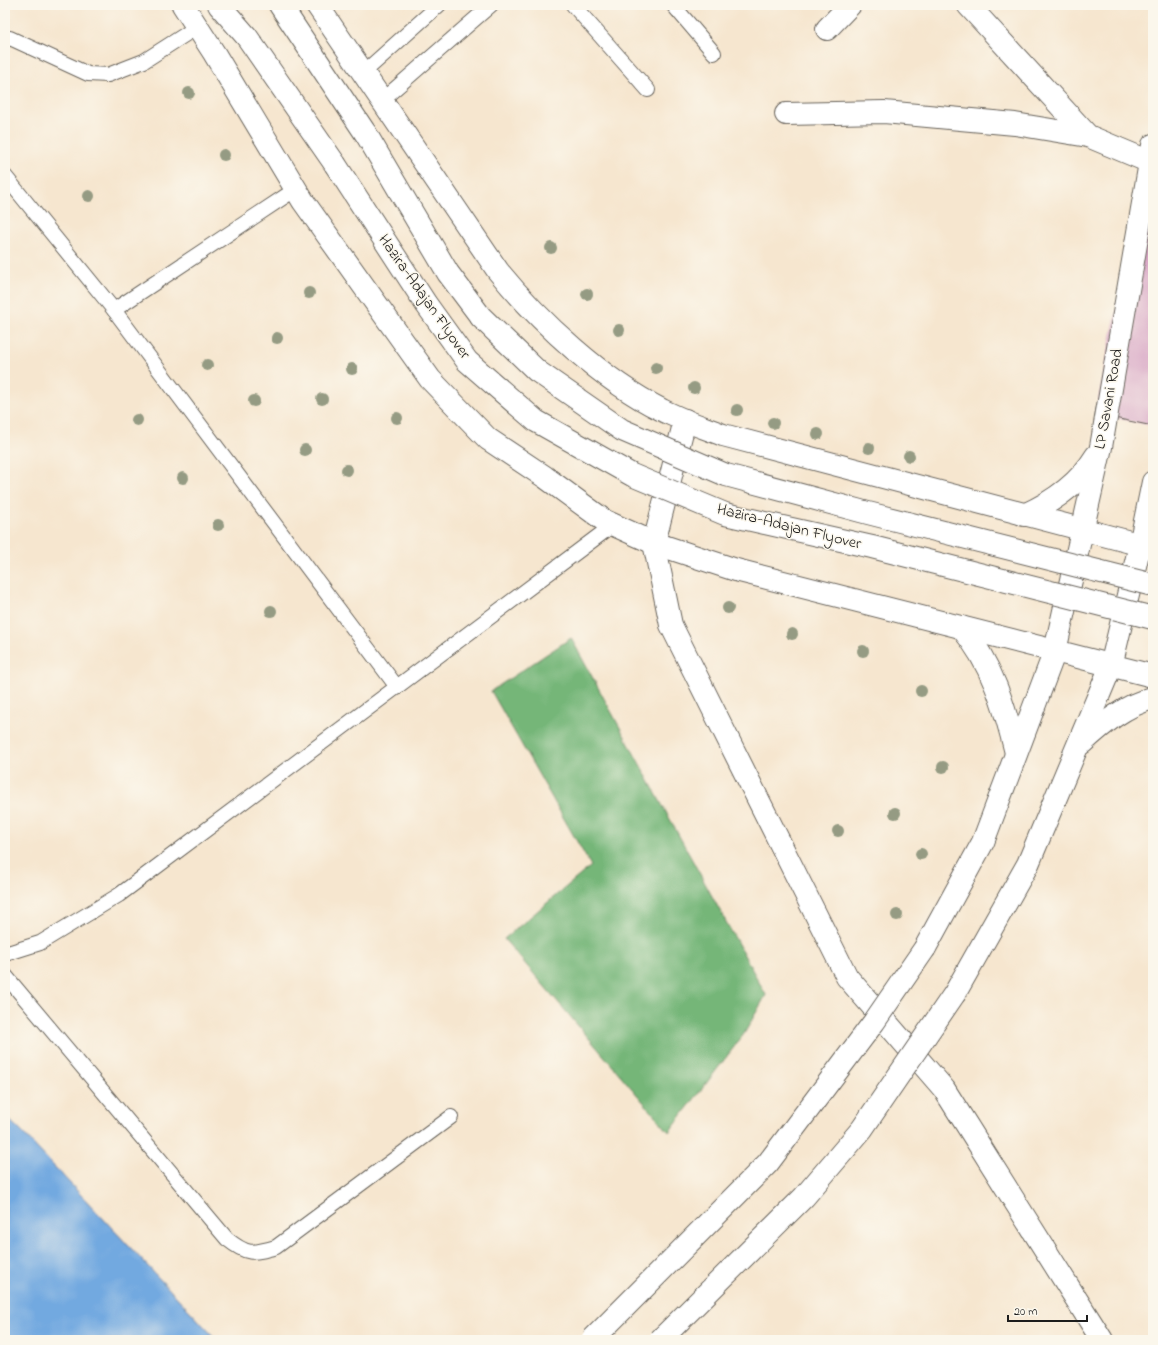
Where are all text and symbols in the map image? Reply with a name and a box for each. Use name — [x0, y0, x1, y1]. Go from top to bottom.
street label: Hazira-Adajan Flyover — [372, 230, 476, 364]
street label: LP Savani Road — [1088, 347, 1130, 451]
street label: Hazira-Adajan Flyover — [714, 497, 864, 557]
scale bar — [1008, 1297, 1087, 1323]
text: 20 m — [1014, 1303, 1037, 1321]

